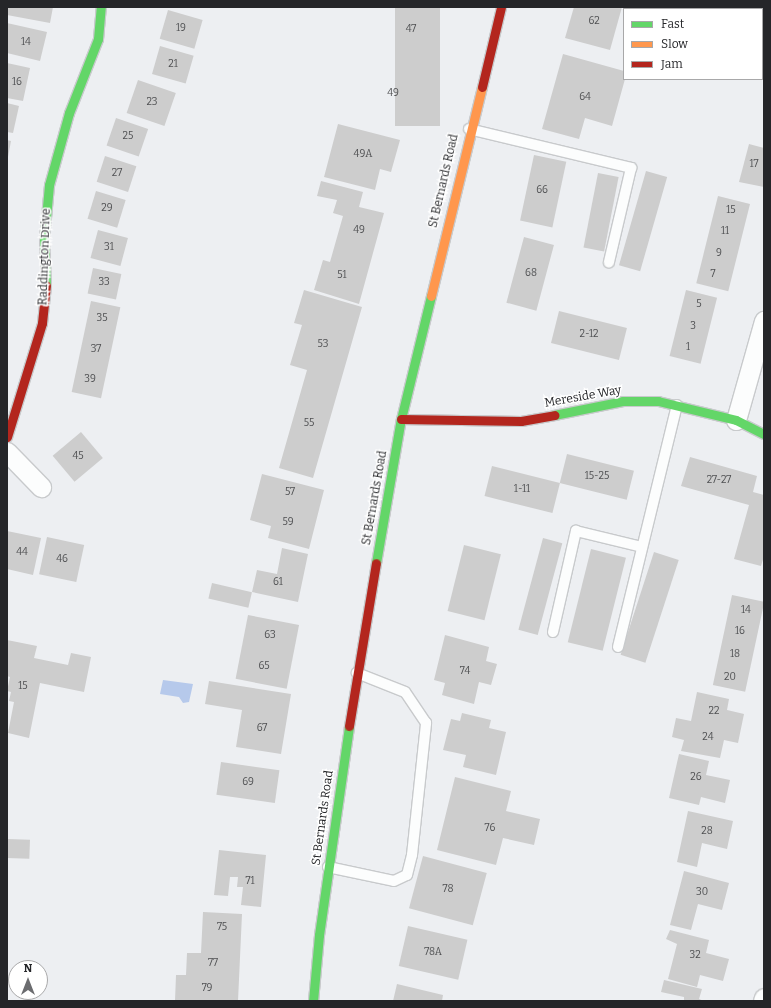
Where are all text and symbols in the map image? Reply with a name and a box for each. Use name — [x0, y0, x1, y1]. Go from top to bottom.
legend — [623, 8, 763, 80]
house number: 62 — [588, 16, 600, 28]
text: Fast — [661, 17, 684, 31]
house number: 19 — [176, 23, 186, 35]
house number: 47 — [406, 24, 416, 36]
house number: 14 — [21, 37, 31, 49]
text: Slow — [661, 37, 688, 51]
text: Jam — [661, 57, 683, 71]
house number: 21 — [168, 59, 178, 71]
house number: 16 — [12, 77, 22, 89]
house number: 49 — [387, 88, 399, 100]
house number: 64 — [579, 92, 591, 104]
house number: 23 — [146, 97, 158, 109]
house number: 25 — [123, 131, 133, 143]
street label: St Bernards Road — [426, 133, 462, 229]
house number: 49A — [354, 149, 372, 161]
house number: 17 — [750, 159, 758, 171]
house number: 27 — [112, 168, 122, 180]
house number: 66 — [536, 185, 548, 197]
house number: 29 — [101, 203, 113, 215]
house number: 15 — [726, 205, 736, 217]
street label: Raddington Drive — [36, 208, 54, 306]
house number: 49 — [353, 225, 365, 237]
house number: 11 — [721, 226, 729, 238]
house number: 31 — [104, 242, 114, 254]
house number: 9 — [716, 248, 722, 260]
house number: 68 — [525, 268, 537, 280]
house number: 7 — [710, 269, 716, 281]
house number: 51 — [337, 270, 347, 282]
house number: 33 — [98, 277, 110, 289]
house number: 5 — [696, 299, 702, 311]
house number: 35 — [96, 313, 108, 325]
house number: 3 — [690, 321, 696, 333]
house number: 2-12 — [579, 329, 599, 341]
house number: 53 — [318, 339, 328, 351]
house number: 1 — [686, 342, 690, 354]
house number: 37 — [91, 344, 101, 356]
house number: 39 — [84, 374, 96, 386]
street label: Mereside Way — [543, 383, 623, 411]
house number: 55 — [304, 418, 314, 430]
street label: St Bernards Road — [360, 450, 390, 546]
house number: 45 — [72, 451, 84, 463]
house number: 15-25 — [585, 471, 609, 483]
house number: 27-27 — [707, 475, 731, 487]
house number: 1-11 — [514, 484, 530, 496]
house number: 57 — [285, 487, 295, 499]
house number: 59 — [282, 517, 294, 529]
house number: 44 — [16, 547, 28, 559]
house number: 46 — [56, 554, 68, 566]
house number: 61 — [273, 577, 283, 589]
house number: 14 — [741, 605, 751, 617]
house number: 16 — [735, 626, 745, 638]
house number: 63 — [264, 630, 276, 642]
house number: 18 — [730, 649, 740, 661]
house number: 65 — [258, 661, 270, 673]
house number: 74 — [460, 666, 470, 678]
house number: 20 — [724, 672, 736, 684]
house number: 15 — [18, 681, 28, 693]
house number: 22 — [709, 706, 719, 718]
house number: 67 — [257, 723, 267, 735]
house number: 24 — [702, 732, 714, 744]
street label: St Bernards Road — [309, 770, 337, 866]
house number: 26 — [690, 772, 702, 784]
house number: 69 — [242, 777, 254, 789]
house number: 76 — [485, 823, 495, 835]
house number: 28 — [701, 826, 713, 838]
house number: 71 — [245, 876, 255, 888]
house number: 78 — [443, 884, 453, 896]
house number: 30 — [696, 887, 708, 899]
house number: 75 — [217, 922, 227, 934]
house number: 78A — [424, 947, 442, 959]
house number: 32 — [689, 950, 701, 962]
house number: 77 — [208, 958, 218, 970]
north arrow — [8, 960, 48, 1000]
text: N — [24, 962, 32, 975]
house number: 79 — [202, 983, 212, 995]

